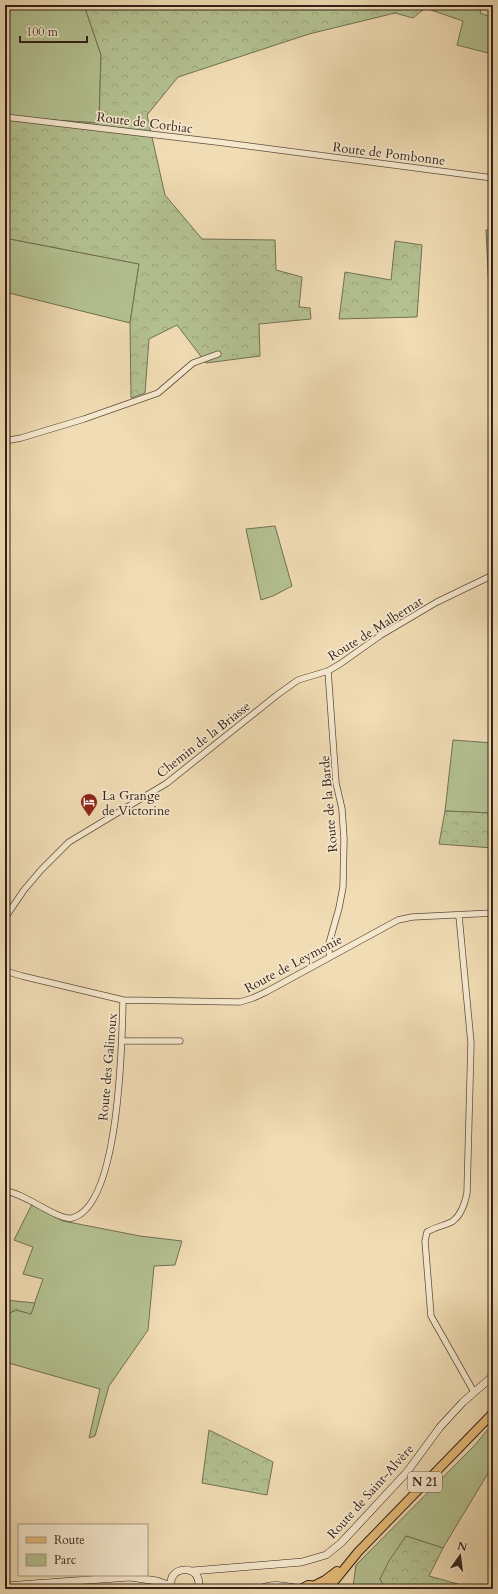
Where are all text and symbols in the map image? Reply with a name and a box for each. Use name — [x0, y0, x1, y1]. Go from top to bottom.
scale bar — [20, 18, 87, 44]
text: 100 m — [26, 24, 59, 40]
street label: Route de Corbiac — [96, 108, 194, 138]
street label: Route de Pombonne — [332, 138, 446, 170]
street label: Route de Malbernat — [325, 592, 426, 665]
street label: Chemin de la Briasse — [153, 697, 254, 782]
street label: Route de la Barde — [316, 755, 342, 853]
place label: La Grange de Victorine — [102, 787, 170, 820]
hotel icon: La Grange de Victorine — [79, 792, 99, 817]
street label: Route de Leymonie — [241, 930, 346, 997]
street label: Route des Galinoux — [94, 1012, 122, 1122]
street label: Route de Saint-Alvère — [323, 1440, 418, 1543]
road number: N 21 — [408, 1472, 442, 1492]
legend — [18, 1524, 148, 1576]
text: Route — [54, 1532, 85, 1548]
north arrow — [440, 1536, 480, 1576]
text: N — [456, 1538, 469, 1555]
text: Parc — [54, 1552, 77, 1568]

